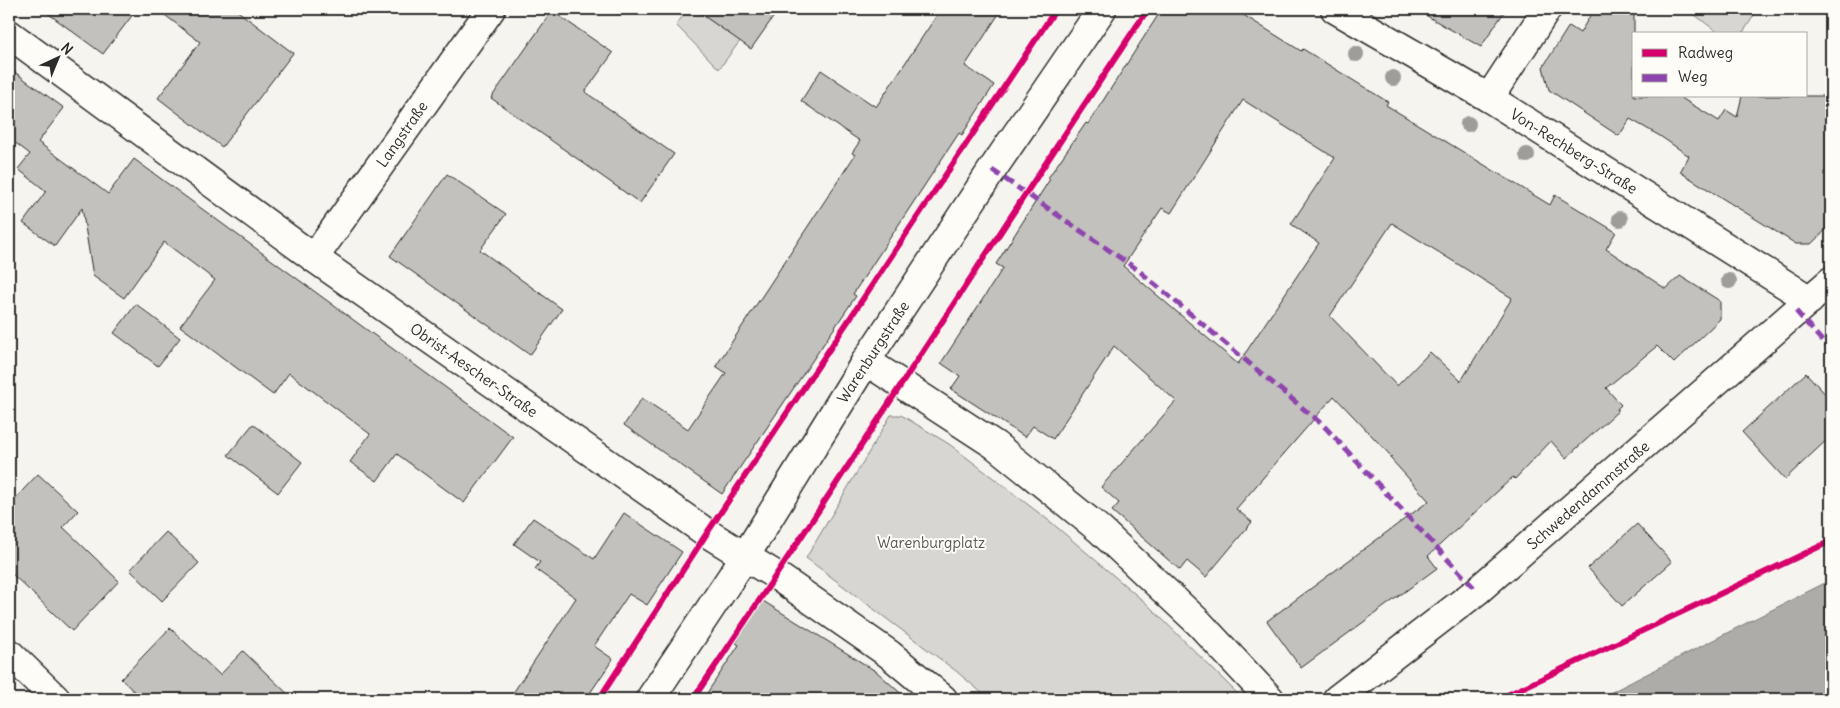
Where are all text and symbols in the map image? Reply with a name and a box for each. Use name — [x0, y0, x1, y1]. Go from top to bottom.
north arrow — [32, 32, 82, 82]
legend — [1632, 32, 1808, 98]
text: N — [57, 39, 77, 58]
text: Radweg — [1678, 43, 1733, 62]
text: Weg — [1678, 67, 1708, 86]
street label: Langstraße — [372, 97, 432, 171]
street label: Von-Rechberg-Straße — [1507, 104, 1641, 198]
street label: Warenburgstraße — [833, 297, 913, 407]
street label: Obrist-Aescher-Straße — [407, 319, 541, 421]
street label: Schwedendammstraße — [1523, 437, 1653, 553]
park label: Warenburgplatz — [877, 533, 985, 552]

